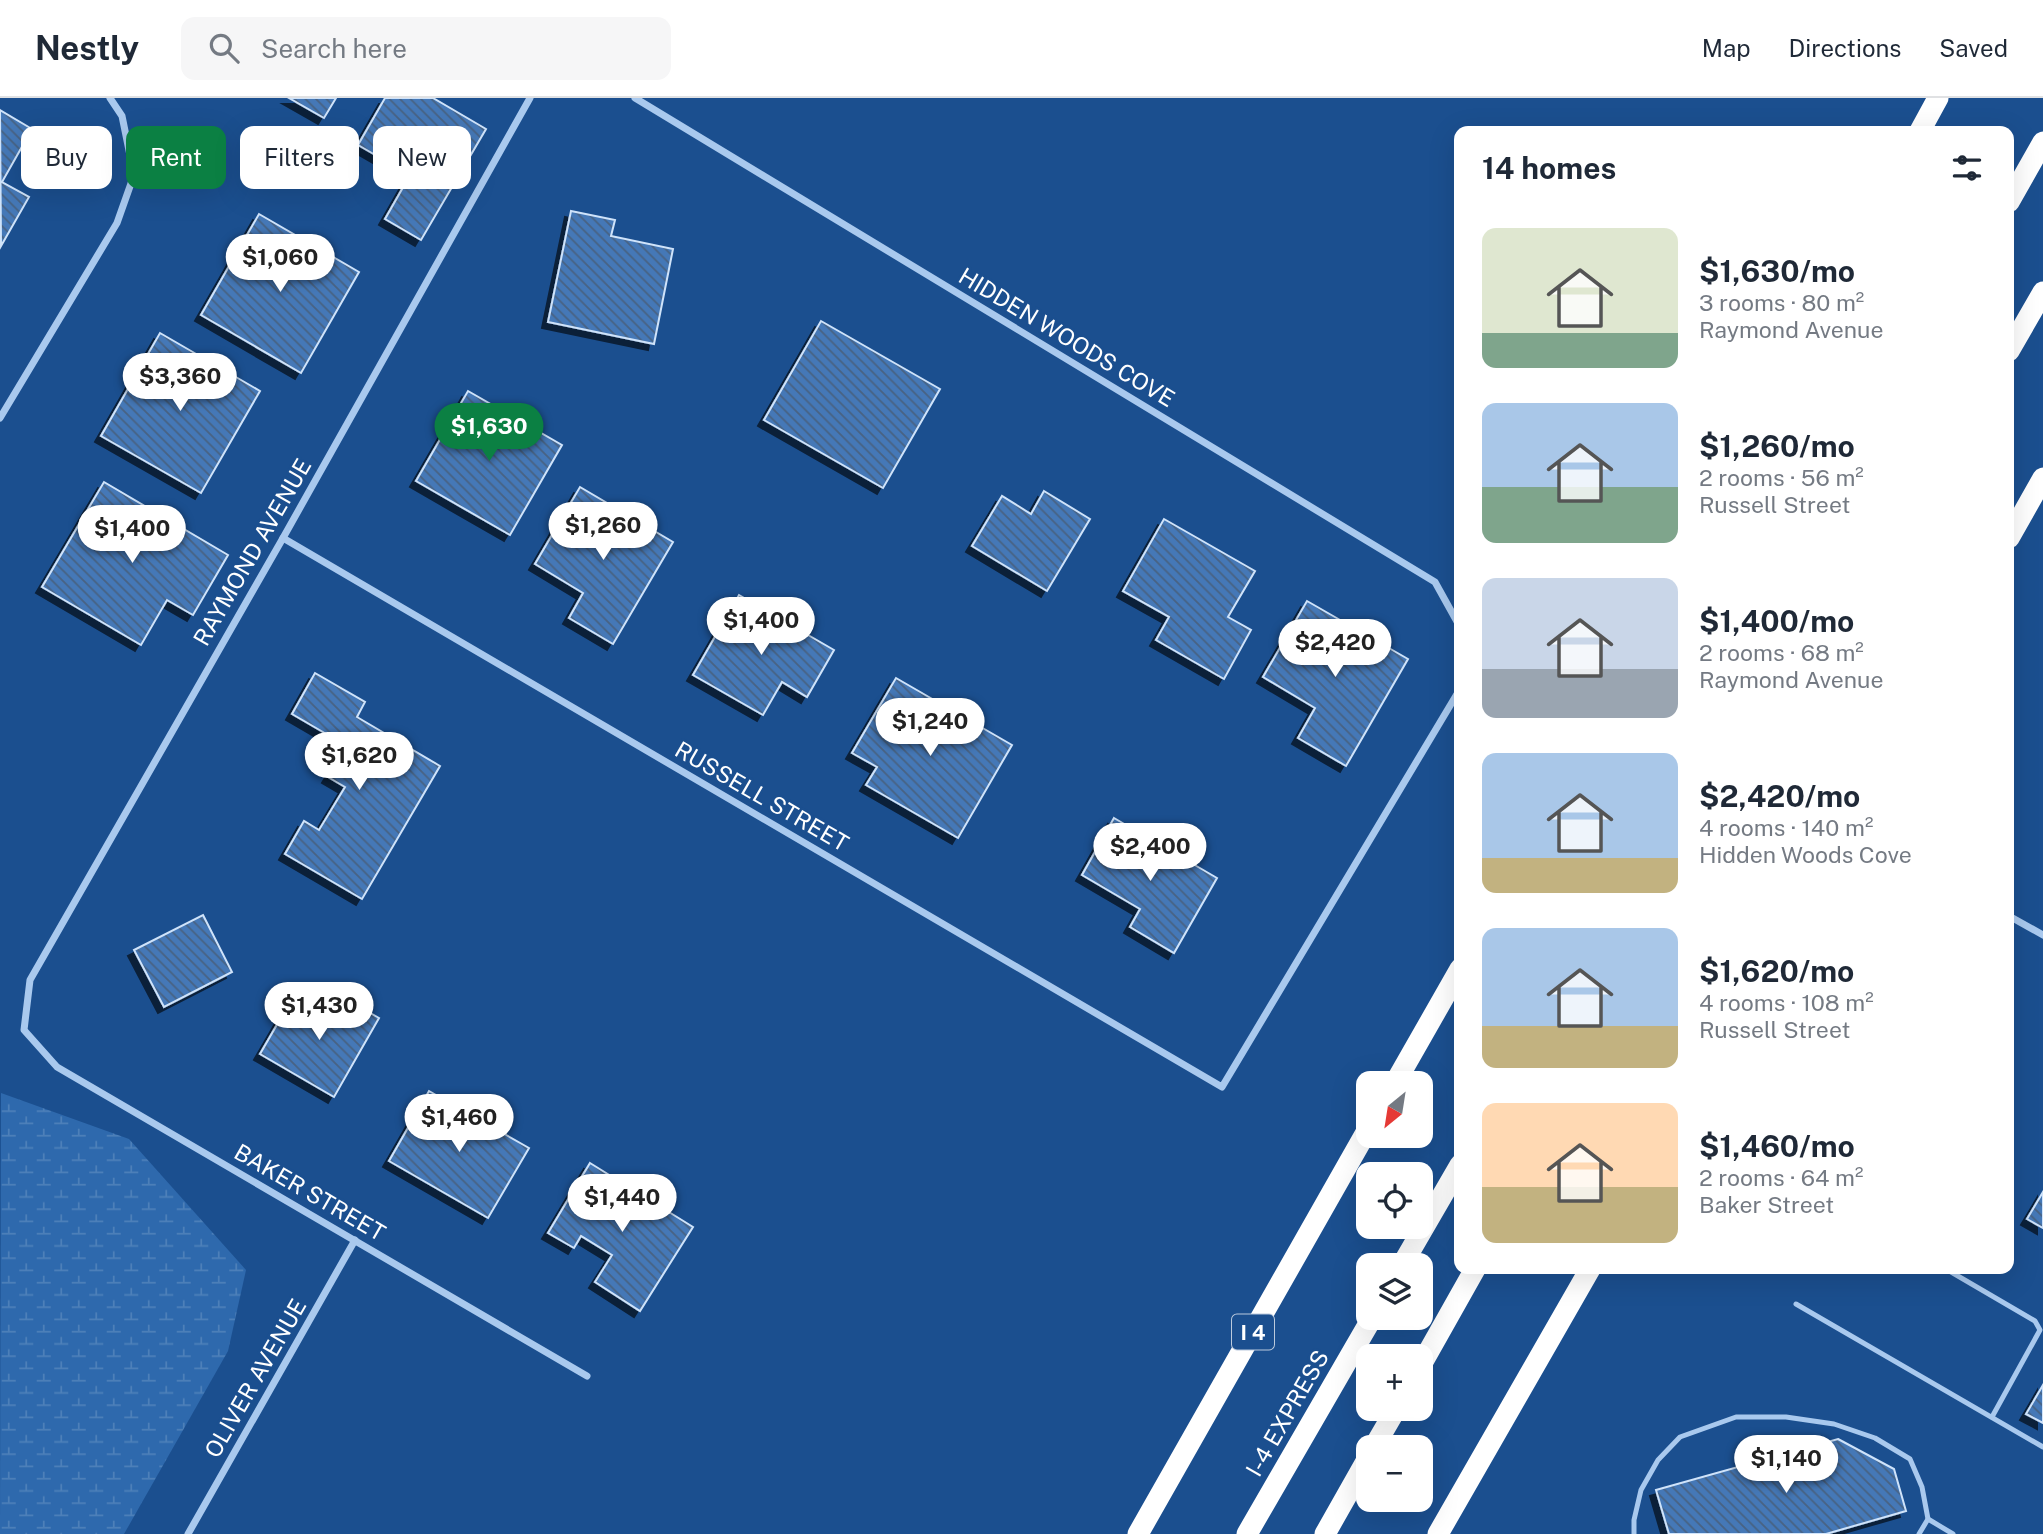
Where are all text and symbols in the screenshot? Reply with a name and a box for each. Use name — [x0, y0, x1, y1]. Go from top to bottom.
search box — [181, 17, 671, 80]
text: Nestly — [35, 29, 139, 67]
icon: search — [205, 29, 243, 67]
text: Search here — [261, 33, 407, 64]
text: Map — [1702, 34, 1751, 62]
text: Directions — [1789, 34, 1901, 62]
text: Saved — [1939, 34, 2008, 62]
chip: Buy — [21, 126, 112, 189]
chip: Rent — [126, 126, 226, 189]
chip: Filters — [240, 126, 359, 189]
chip: New — [373, 126, 471, 189]
icon: filters — [1948, 149, 1986, 187]
text: 14 homes — [1482, 150, 1616, 186]
pin: $1,060 — [223, 234, 337, 294]
text: $1,060 — [242, 243, 318, 270]
text: $1,630/mo — [1699, 253, 1855, 289]
icon: home — [1538, 256, 1622, 340]
street label: HIDDEN WOODS COVE — [954, 262, 1180, 412]
text: 3 rooms · 80 m² — [1699, 289, 1864, 316]
text: Raymond Avenue — [1699, 316, 1883, 343]
pin: $3,360 — [123, 354, 237, 413]
text: $3,360 — [139, 362, 221, 389]
pin: $1,630 — [432, 404, 546, 463]
text: $1,630 — [450, 412, 528, 439]
text: $1,260/mo — [1699, 428, 1855, 464]
icon: home — [1538, 431, 1622, 515]
street label: RAYMOND AVENUE — [187, 454, 317, 650]
text: 2 rooms · 56 m² — [1699, 464, 1864, 491]
text: Russell Street — [1699, 491, 1850, 518]
pin: $1,260 — [546, 503, 660, 562]
pin: $1,400 — [75, 505, 189, 565]
text: $1,260 — [565, 511, 641, 538]
text: $1,400 — [94, 514, 170, 541]
pin: $1,400 — [704, 598, 818, 657]
text: $1,400/mo — [1699, 603, 1854, 639]
text: $1,400 — [723, 606, 799, 633]
icon: home — [1538, 606, 1622, 690]
pin: $2,420 — [1278, 620, 1392, 679]
text: $2,420 — [1294, 628, 1376, 655]
text: 2 rooms · 68 m² — [1699, 639, 1864, 666]
text: Raymond Avenue — [1699, 666, 1883, 693]
pin: $1,240 — [873, 698, 987, 758]
text: $1,240 — [892, 707, 968, 734]
pin: $1,620 — [302, 732, 416, 792]
street label: RUSSELL STREET — [671, 735, 854, 857]
text: $1,620 — [321, 741, 397, 768]
text: $2,420/mo — [1699, 778, 1860, 814]
icon: home — [1538, 781, 1622, 865]
text: 4 rooms · 140 m² — [1699, 814, 1873, 841]
pin: $2,400 — [1093, 824, 1207, 883]
text: $2,400 — [1109, 832, 1191, 859]
text: Hidden Woods Cove — [1699, 841, 1912, 868]
text: $1,620/mo — [1699, 953, 1854, 989]
icon: home — [1538, 956, 1622, 1040]
pin: $1,430 — [262, 982, 376, 1042]
text: 4 rooms · 108 m² — [1699, 989, 1874, 1016]
text: $1,430 — [281, 991, 357, 1018]
text: Russell Street — [1699, 1016, 1850, 1043]
north arrow — [1356, 1071, 1433, 1148]
map controls — [1356, 1071, 1433, 1512]
pin: $1,460 — [402, 1094, 516, 1154]
text: $1,460 — [421, 1103, 497, 1130]
text: $1,460/mo — [1699, 1128, 1855, 1164]
icon: home — [1538, 1131, 1622, 1215]
street label: BAKER STREET — [230, 1138, 391, 1246]
button: locate — [1356, 1162, 1433, 1239]
text: 2 rooms · 64 m² — [1699, 1164, 1863, 1191]
pin: $1,440 — [565, 1174, 679, 1234]
text: $1,440 — [584, 1183, 660, 1210]
text: Baker Street — [1699, 1191, 1834, 1218]
button: layers — [1356, 1253, 1433, 1330]
street label: OLIVER AVENUE — [199, 1294, 311, 1462]
road number: I 4 — [1232, 1314, 1274, 1350]
button: + — [1356, 1344, 1433, 1421]
street label: I-4 EXPRESS — [1240, 1345, 1334, 1481]
button: − — [1356, 1435, 1433, 1512]
pin: $1,140 — [1729, 1436, 1843, 1495]
text: $1,140 — [1750, 1444, 1822, 1471]

